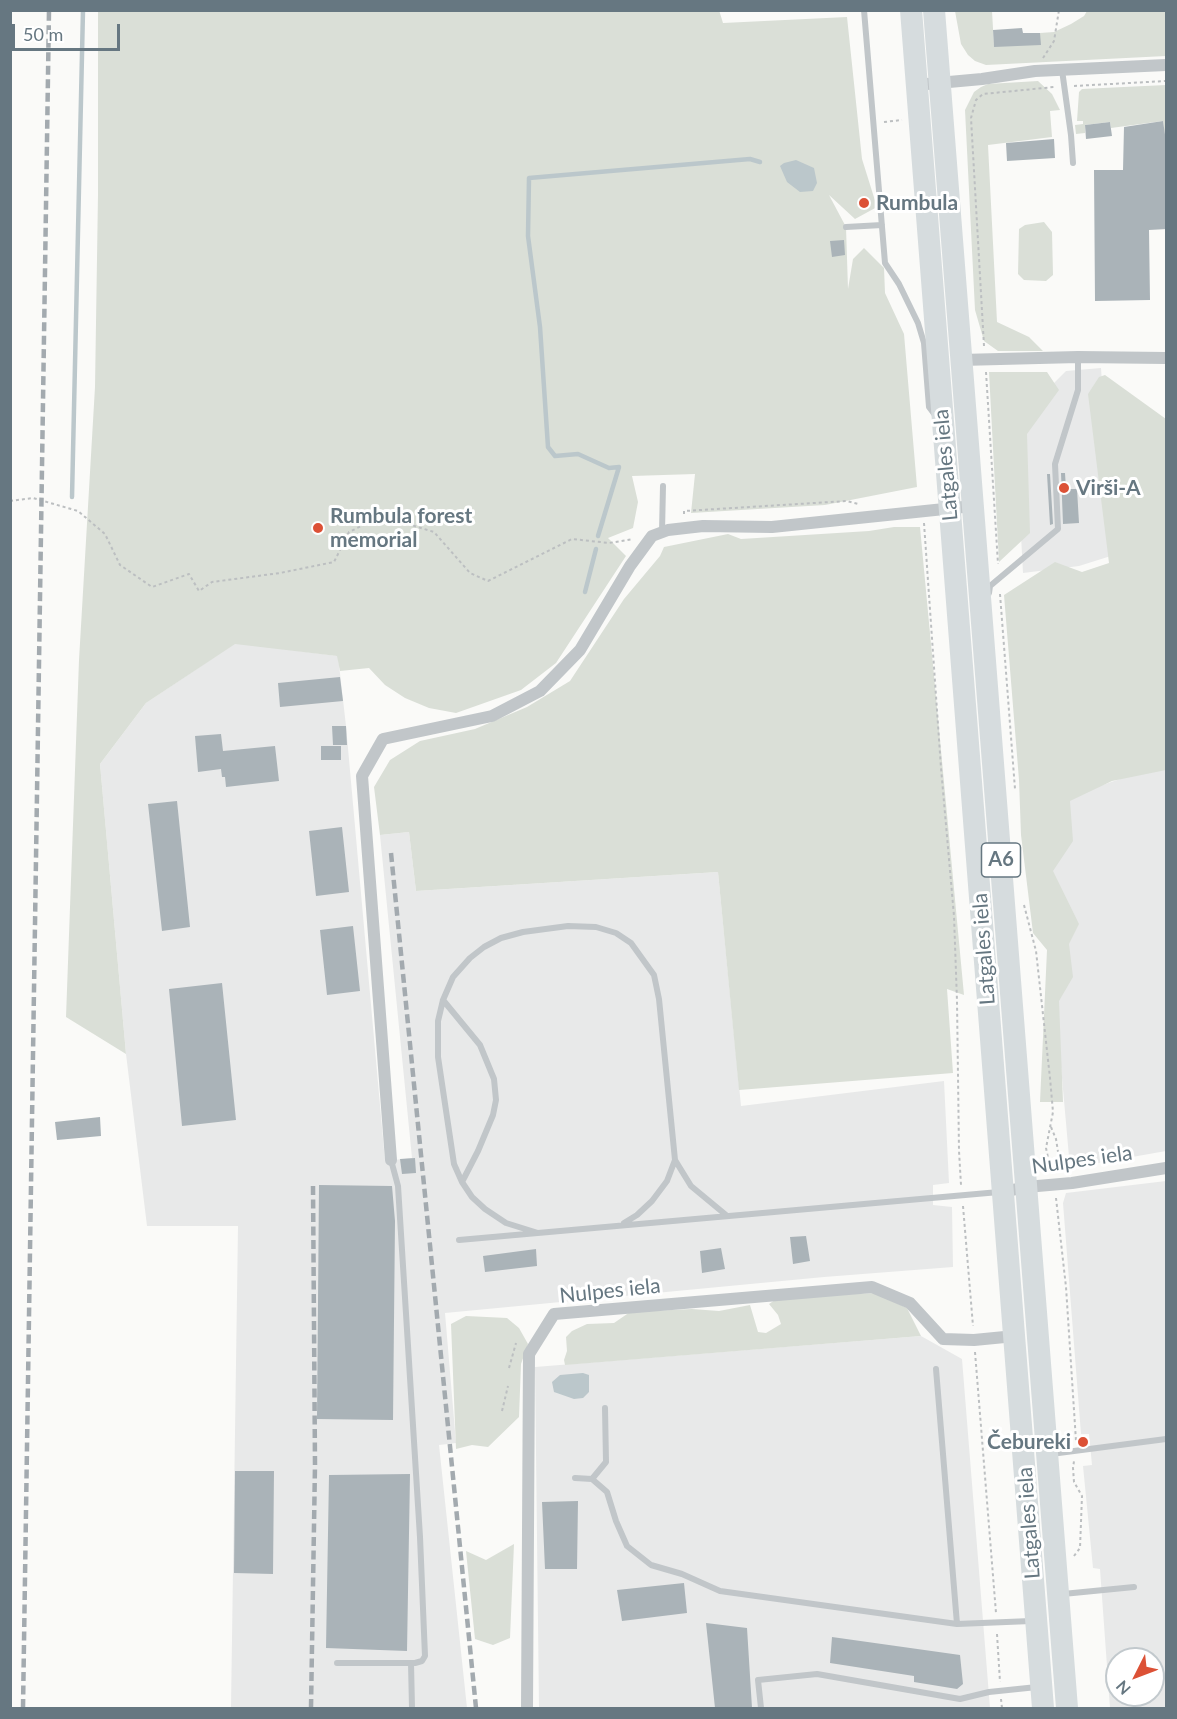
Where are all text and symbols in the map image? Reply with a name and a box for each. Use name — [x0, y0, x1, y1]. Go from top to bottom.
scale bar — [15, 12, 123, 50]
text: 50 m — [23, 23, 63, 45]
place label: Rumbula — [876, 190, 958, 216]
marker: Rumbula — [857, 196, 871, 210]
street label: Latgales iela — [929, 408, 963, 522]
place label: Virši-A — [1076, 475, 1141, 501]
marker: Virši-A — [1057, 481, 1071, 495]
place label: Rumbula forest memorial — [330, 503, 472, 553]
marker: Rumbula forest memorial — [311, 521, 325, 535]
road number: A6 — [982, 843, 1020, 877]
street label: Latgales iela — [968, 892, 1000, 1006]
street label: Nulpes iela — [1030, 1140, 1134, 1180]
street label: Nulpes iela — [558, 1273, 662, 1309]
place label: Čebureki — [987, 1429, 1071, 1455]
marker: Čebureki — [1076, 1435, 1090, 1449]
street label: Latgales iela — [1013, 1466, 1045, 1580]
north arrow — [1105, 1647, 1165, 1707]
text: N — [1112, 1677, 1134, 1699]

